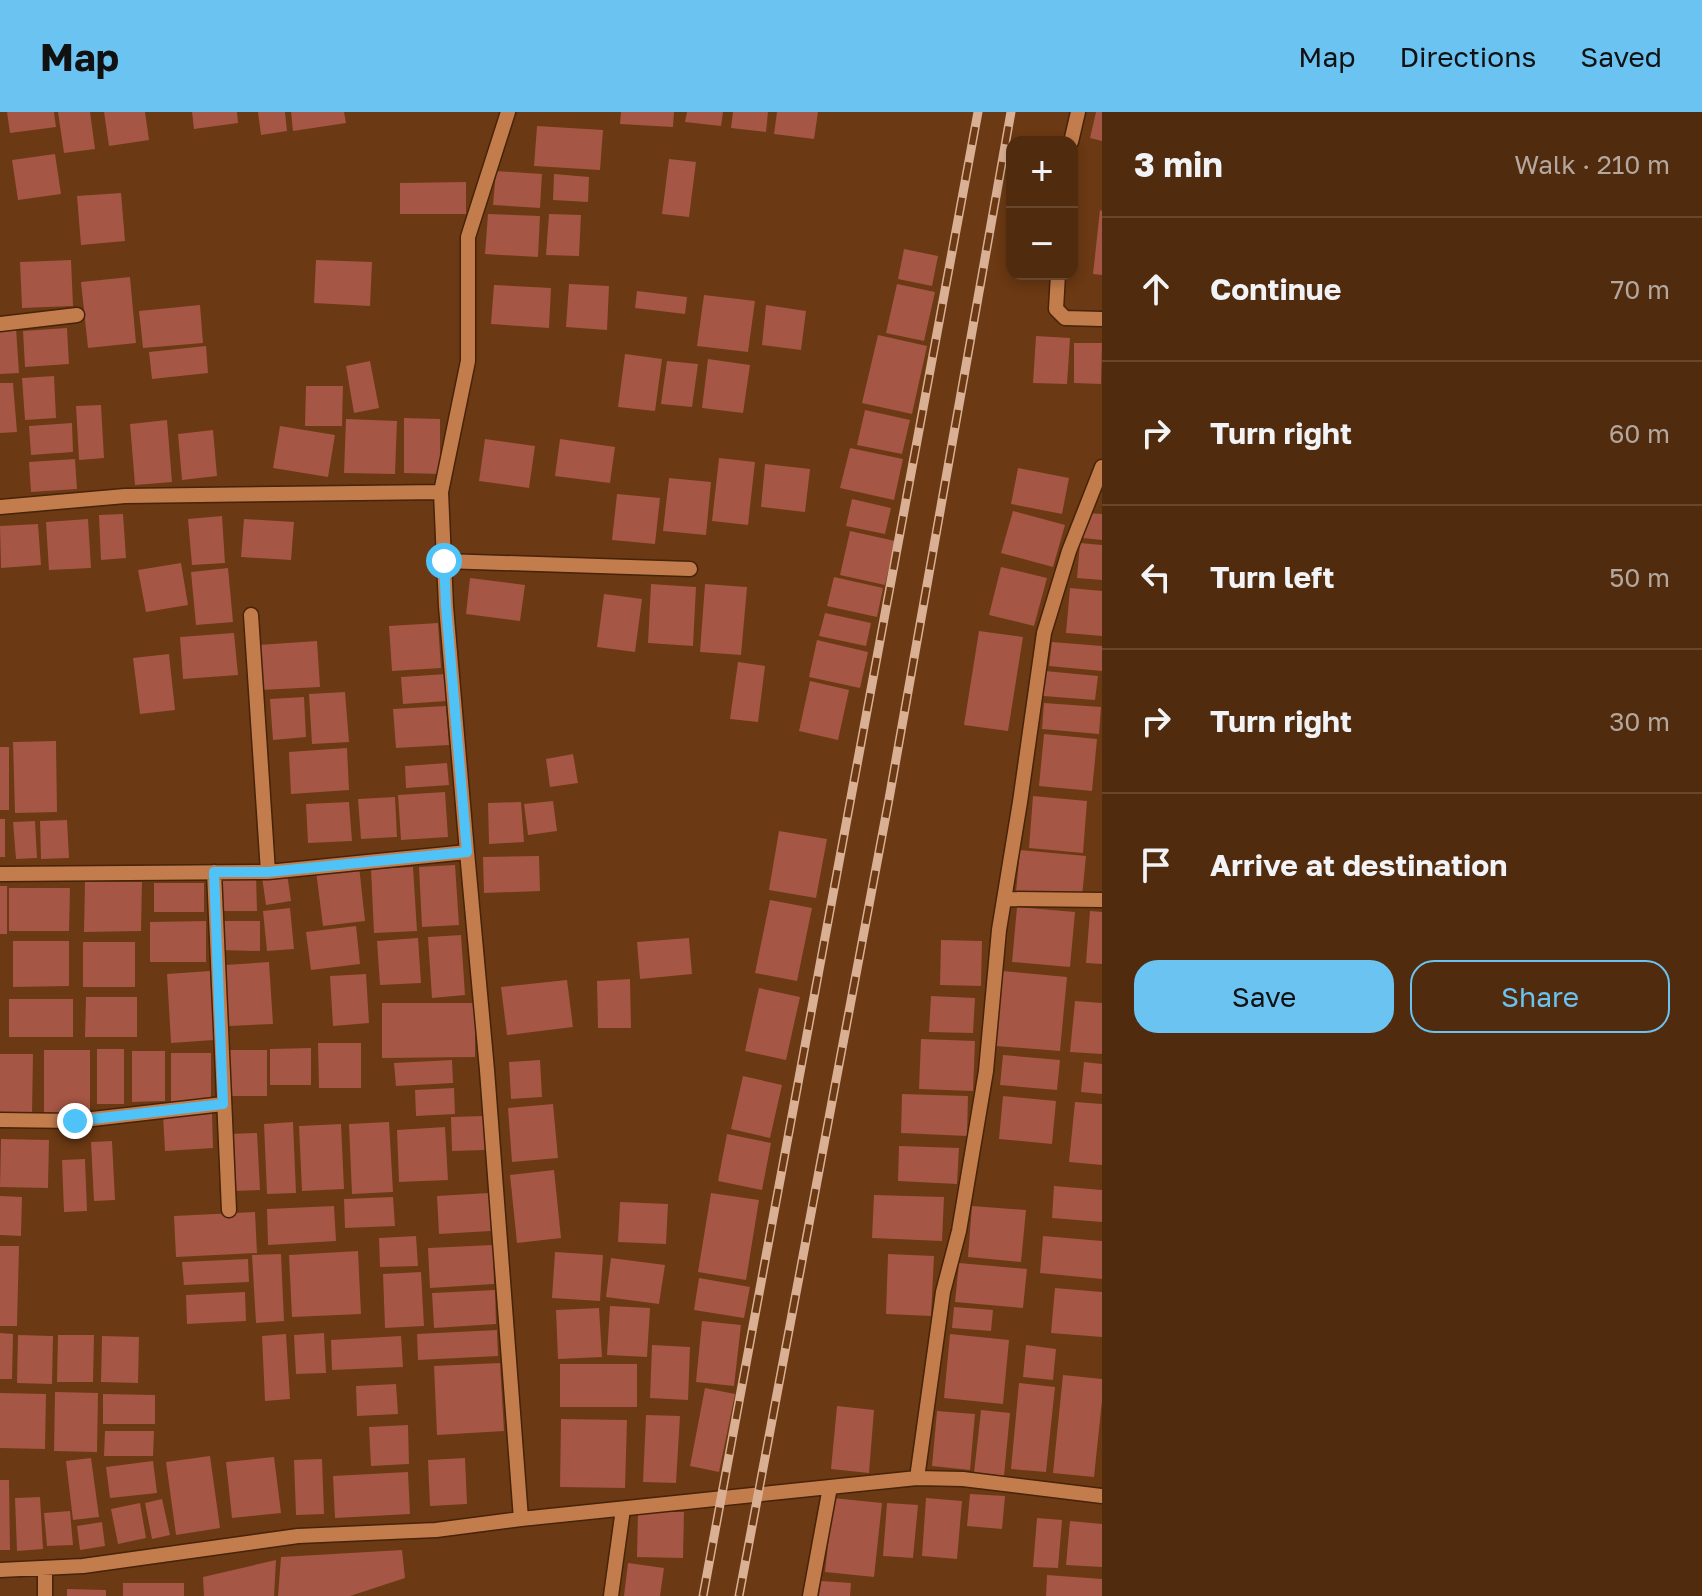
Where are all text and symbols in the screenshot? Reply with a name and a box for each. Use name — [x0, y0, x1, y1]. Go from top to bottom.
text: Map — [40, 34, 119, 79]
text: Map — [1298, 40, 1355, 73]
text: Directions — [1399, 40, 1536, 73]
text: Saved — [1580, 40, 1662, 73]
map controls — [1006, 136, 1078, 280]
button: + — [1006, 136, 1078, 208]
text: 3 min — [1134, 144, 1223, 184]
text: Walk · 210 m — [1514, 149, 1670, 180]
button: − — [1006, 208, 1078, 280]
icon: ahead — [1134, 267, 1178, 311]
text: Continue — [1210, 271, 1341, 307]
text: 70 m — [1611, 274, 1670, 305]
icon: right — [1134, 411, 1178, 455]
text: Turn right — [1210, 415, 1352, 451]
text: 60 m — [1609, 418, 1670, 449]
route start — [426, 543, 462, 579]
icon: left — [1134, 555, 1178, 599]
text: Turn left — [1210, 559, 1335, 595]
text: 50 m — [1609, 562, 1670, 593]
icon: right — [1134, 699, 1178, 743]
text: Turn right — [1210, 703, 1352, 739]
text: 30 m — [1609, 706, 1670, 737]
icon: arrive — [1134, 843, 1178, 887]
text: Arrive at destination — [1210, 847, 1507, 883]
button: Save — [1134, 960, 1394, 1033]
button: Share — [1410, 960, 1670, 1033]
route end — [57, 1103, 93, 1139]

